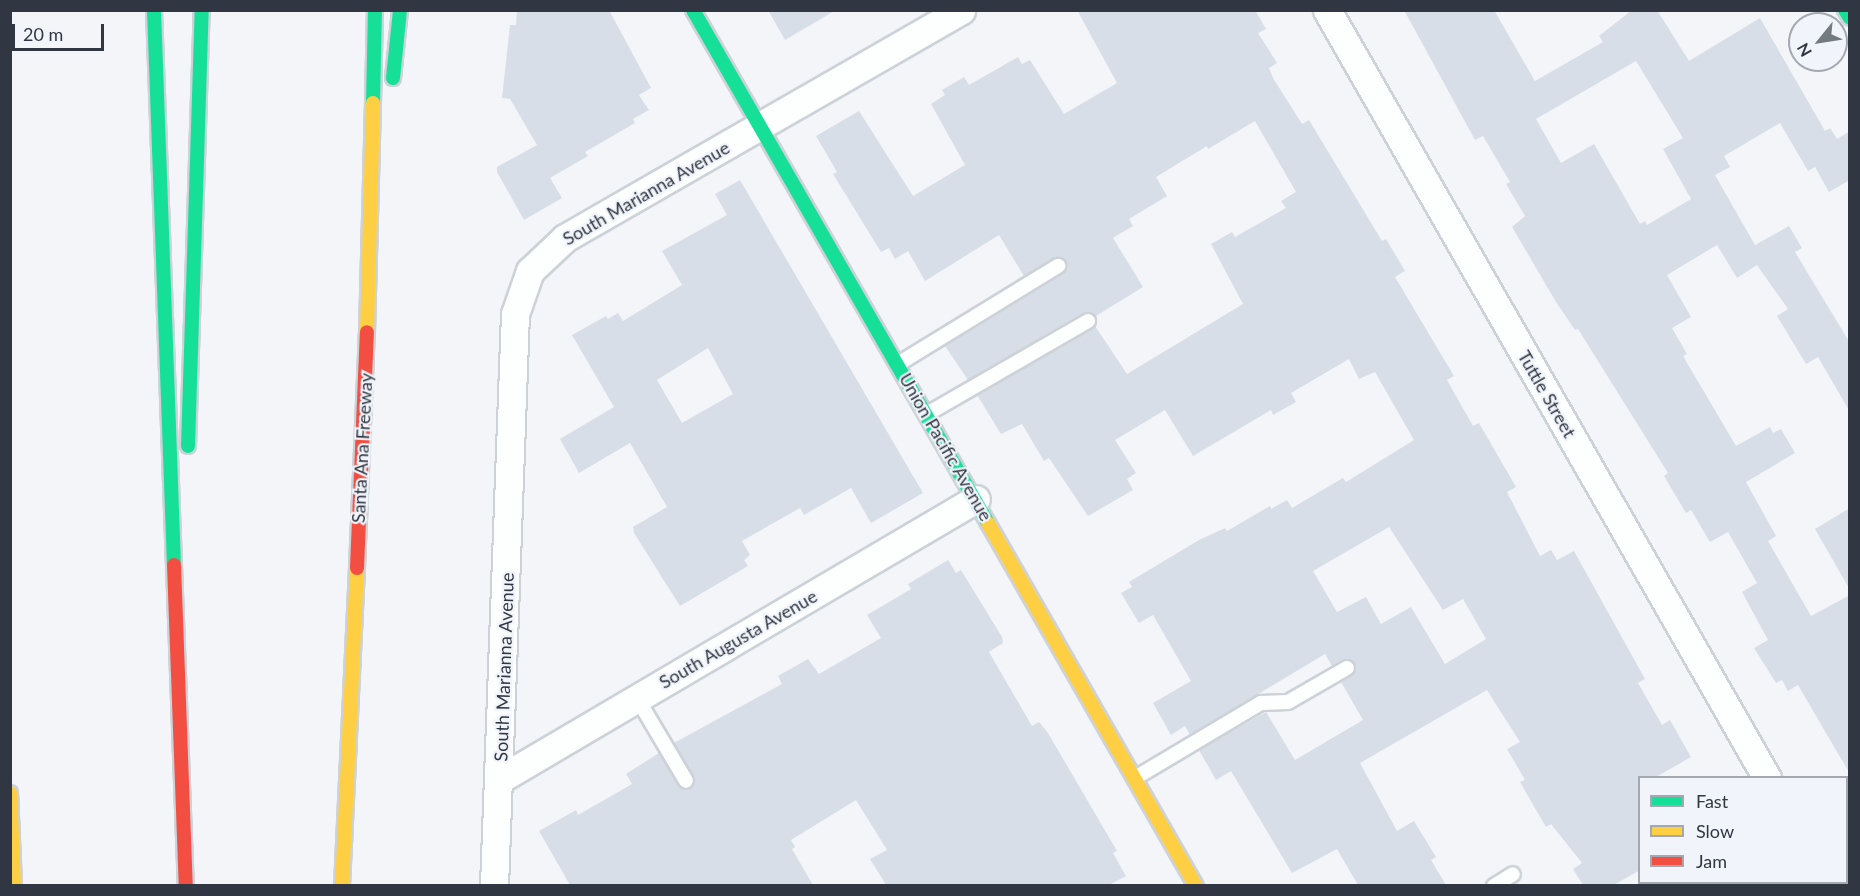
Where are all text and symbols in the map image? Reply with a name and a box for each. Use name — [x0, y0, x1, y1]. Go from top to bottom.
scale bar — [15, 12, 106, 50]
north arrow — [1788, 12, 1848, 72]
text: 20 m — [23, 23, 63, 45]
text: N — [1792, 40, 1815, 60]
street label: South Marianna Avenue — [559, 136, 733, 250]
street label: Tuttle Street — [1513, 347, 1581, 441]
street label: Union Pacific Avenue — [895, 369, 997, 525]
street label: Santa Ana Freeway — [347, 372, 377, 524]
street label: South Marianna Avenue — [490, 572, 518, 762]
street label: South Augusta Avenue — [655, 585, 821, 693]
legend — [1638, 776, 1848, 884]
text: Fast — [1696, 790, 1728, 812]
text: Slow — [1696, 820, 1734, 842]
text: Jam — [1696, 850, 1727, 872]

